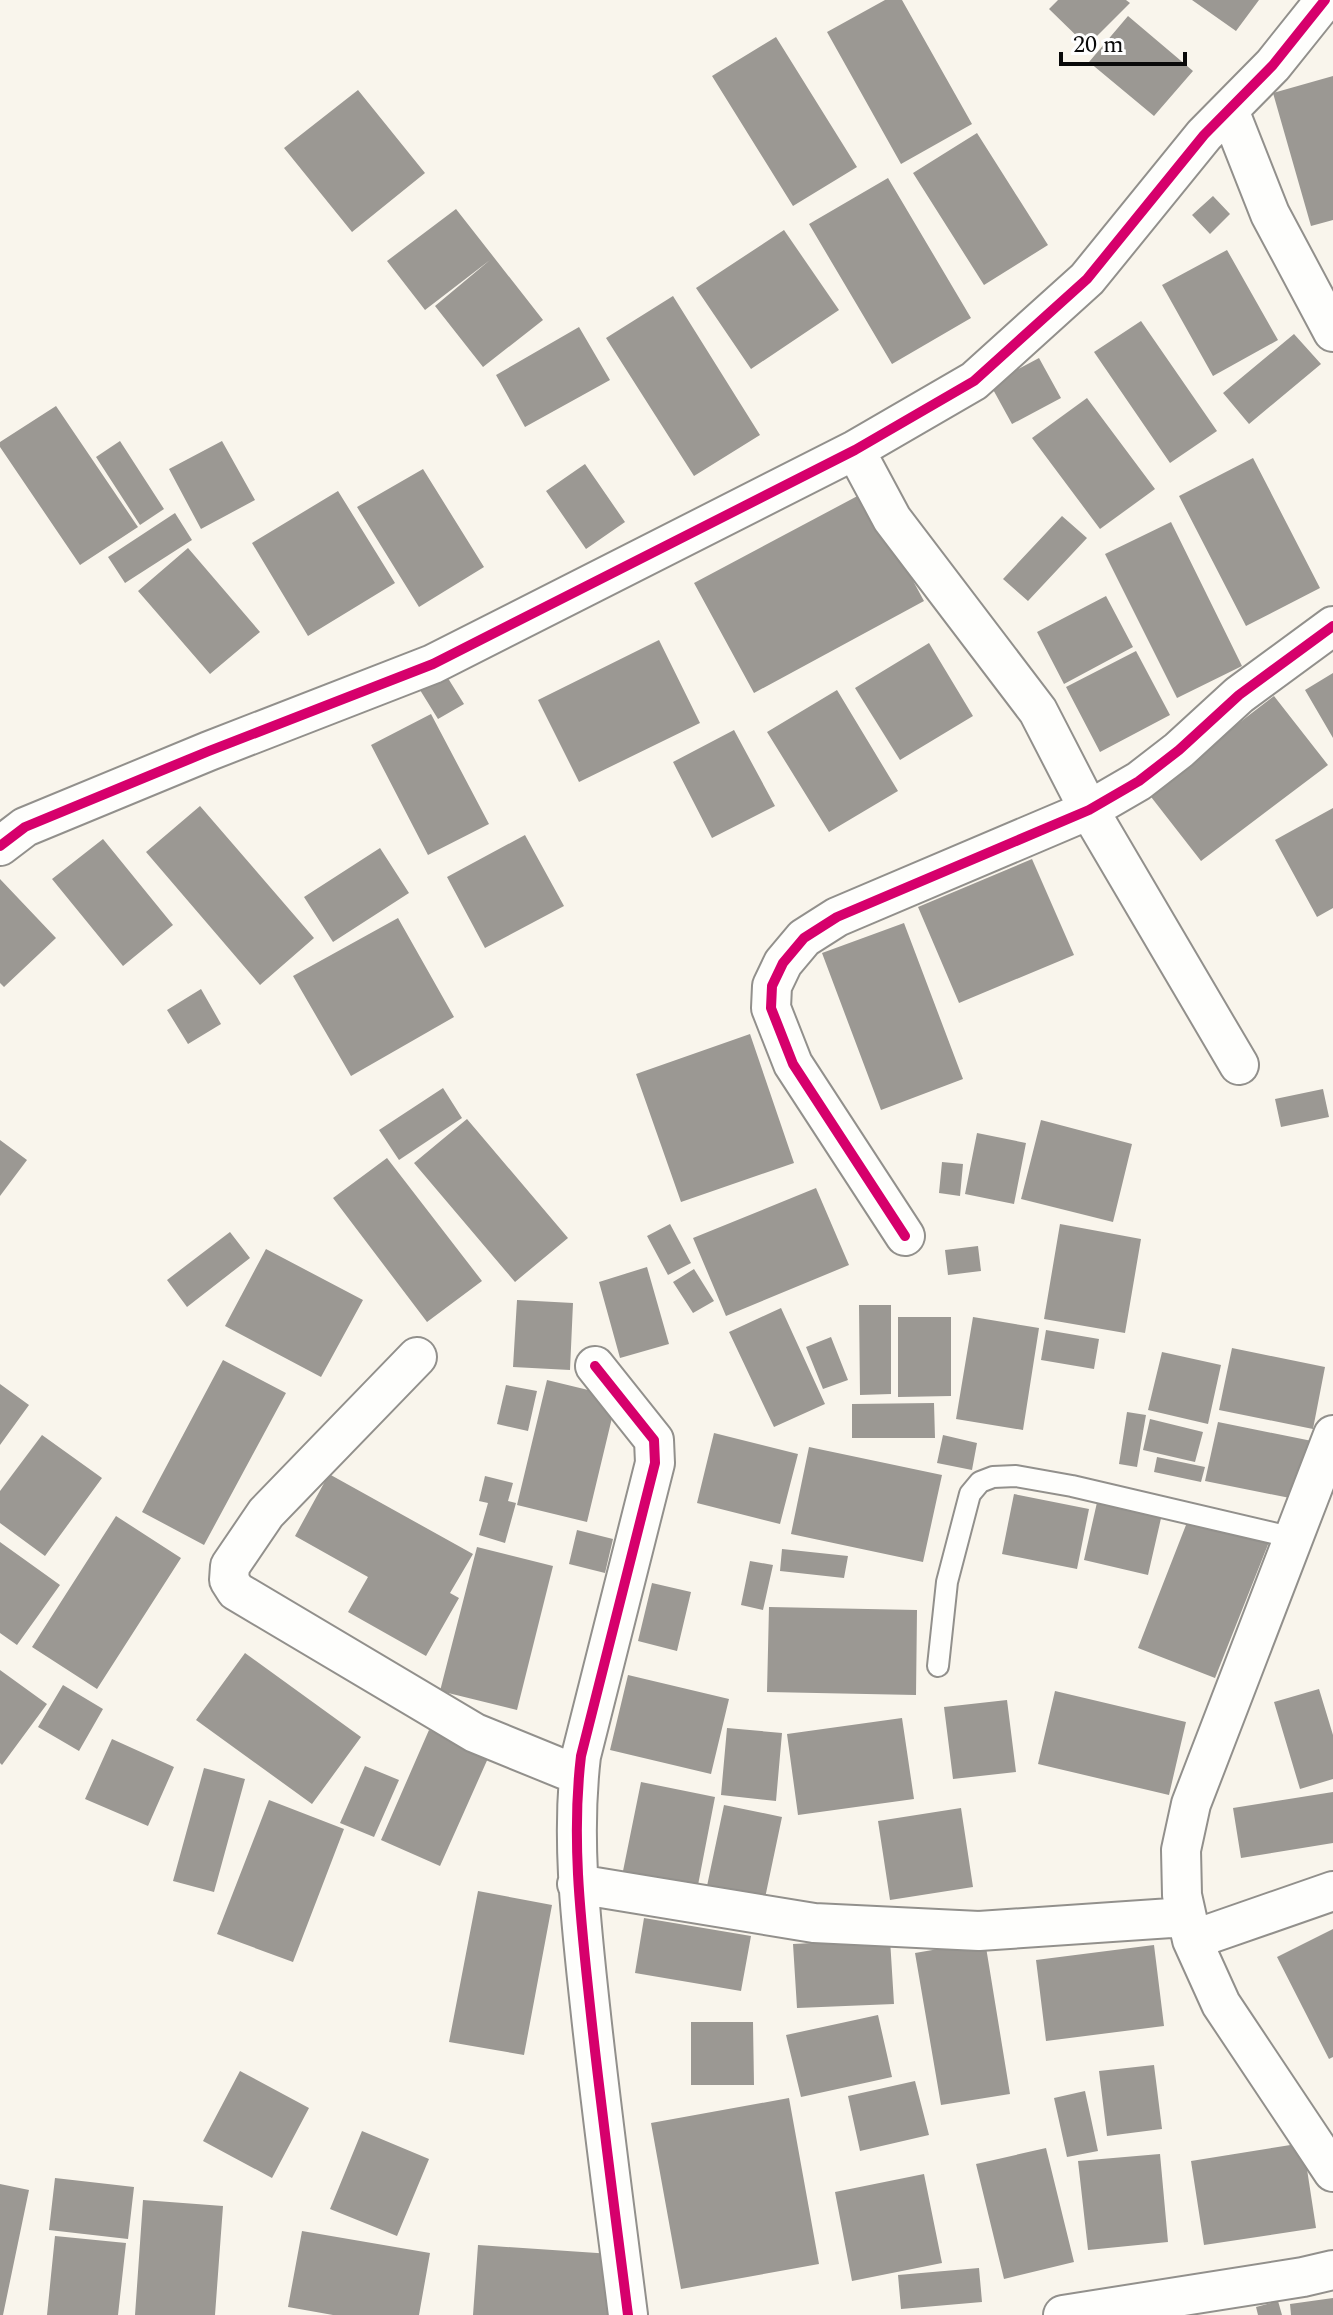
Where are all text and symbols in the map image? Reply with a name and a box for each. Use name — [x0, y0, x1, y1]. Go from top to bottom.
scale bar — [1061, 16, 1185, 66]
text: 20 m — [1073, 27, 1124, 63]

